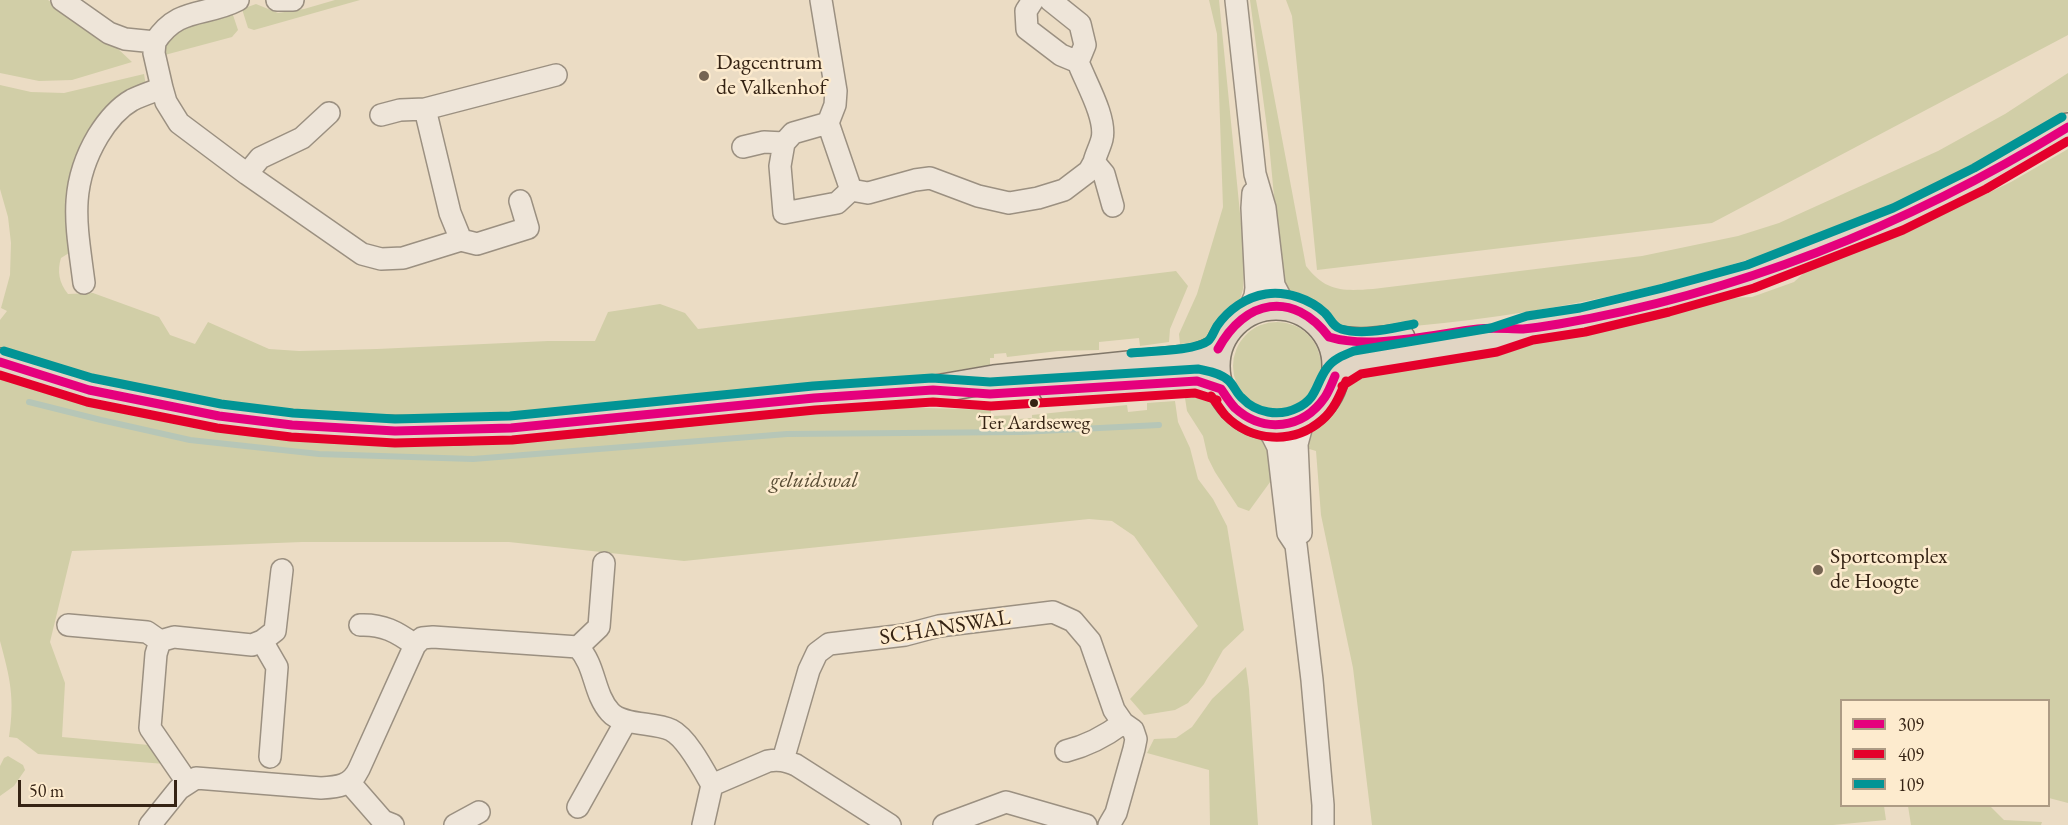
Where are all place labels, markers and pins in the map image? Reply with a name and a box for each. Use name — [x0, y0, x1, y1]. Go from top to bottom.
place label: Dagcentrum de Valkenhof — [716, 50, 826, 101]
marker: Dagcentrum de Valkenhof — [697, 69, 711, 83]
marker: Ter Aardseweg — [1028, 397, 1040, 409]
place label: Ter Aardseweg — [978, 412, 1090, 436]
place label: Sportcomplex de Hoogte — [1830, 544, 1947, 596]
marker: Sportcomplex de Hoogte — [1811, 563, 1825, 577]

